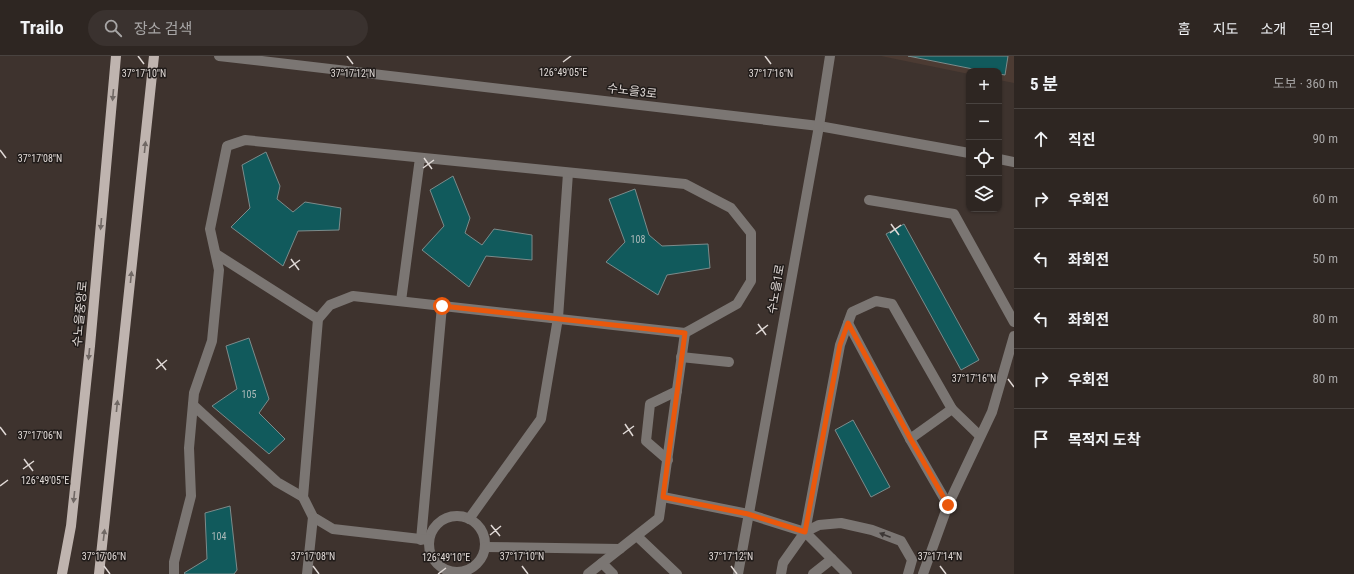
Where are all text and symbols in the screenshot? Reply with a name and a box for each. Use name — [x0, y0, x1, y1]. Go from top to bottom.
search box — [88, 10, 368, 46]
text: Trailo — [20, 16, 64, 39]
icon: search — [102, 17, 124, 39]
text: 장소 검색 — [134, 20, 192, 38]
text: 홈 — [1178, 21, 1191, 37]
text: 지도 — [1213, 21, 1238, 37]
text: 소개 — [1260, 21, 1286, 37]
text: 문의 — [1308, 21, 1334, 37]
text: 126°49'05"E — [539, 67, 587, 78]
text: 37°17'10"N — [122, 68, 166, 79]
text: 37°17'12"N — [331, 68, 375, 79]
text: 37°17'16"N — [749, 68, 793, 79]
map controls — [966, 68, 1002, 212]
button: + — [966, 68, 1002, 104]
text: 5 분 — [1030, 74, 1058, 94]
text: 도보 · 360 m — [1273, 76, 1338, 91]
street label: 수노을3로 — [606, 81, 658, 101]
one-way arrow — [109, 89, 116, 101]
button: − — [966, 104, 1002, 140]
icon: ahead — [1030, 128, 1052, 150]
text: 직진 — [1068, 131, 1096, 149]
text: 90 m — [1312, 131, 1338, 146]
button: locate — [966, 140, 1002, 176]
one-way arrow — [142, 141, 148, 154]
text: 37°17'08"N — [18, 153, 62, 164]
button: layers — [966, 176, 1002, 212]
icon: right — [1030, 188, 1052, 210]
text: 우회전 — [1068, 191, 1109, 209]
text: 60 m — [1312, 191, 1338, 206]
one-way arrow — [98, 218, 104, 230]
house number: 108 — [631, 234, 645, 245]
icon: left — [1030, 248, 1052, 270]
text: 좌회전 — [1068, 251, 1109, 269]
text: 50 m — [1312, 251, 1338, 266]
street label: 수노을1로 — [765, 263, 787, 315]
one-way arrow — [128, 271, 134, 283]
street label: 수노을중앙로 — [70, 280, 90, 348]
route start — [433, 297, 451, 315]
icon: left — [1030, 308, 1052, 330]
text: 좌회전 — [1068, 311, 1109, 329]
text: 80 m — [1312, 311, 1338, 326]
one-way arrow — [86, 348, 92, 360]
icon: right — [1030, 368, 1052, 390]
text: 우회전 — [1068, 371, 1109, 389]
text: 80 m — [1312, 371, 1338, 386]
text: 37°17'16"N — [952, 373, 996, 384]
house number: 105 — [242, 389, 256, 400]
one-way arrow — [114, 400, 121, 412]
icon: arrive — [1030, 428, 1052, 450]
text: 37°17'06"N — [18, 430, 62, 441]
text: 목적지 도착 — [1068, 431, 1140, 449]
text: 126°49'05"E — [21, 475, 69, 486]
one-way arrow — [71, 491, 77, 503]
route end — [939, 496, 957, 514]
one-way arrow — [101, 529, 107, 541]
house number: 104 — [212, 531, 226, 542]
one-way arrow — [879, 532, 891, 538]
text: 37°17'06"N — [82, 551, 126, 562]
text: 37°17'08"N — [291, 551, 335, 562]
text: 37°17'10"N — [500, 551, 544, 562]
text: 37°17'12"N — [709, 551, 753, 562]
text: 37°17'14"N — [918, 551, 962, 562]
text: 126°49'10"E — [422, 552, 470, 563]

